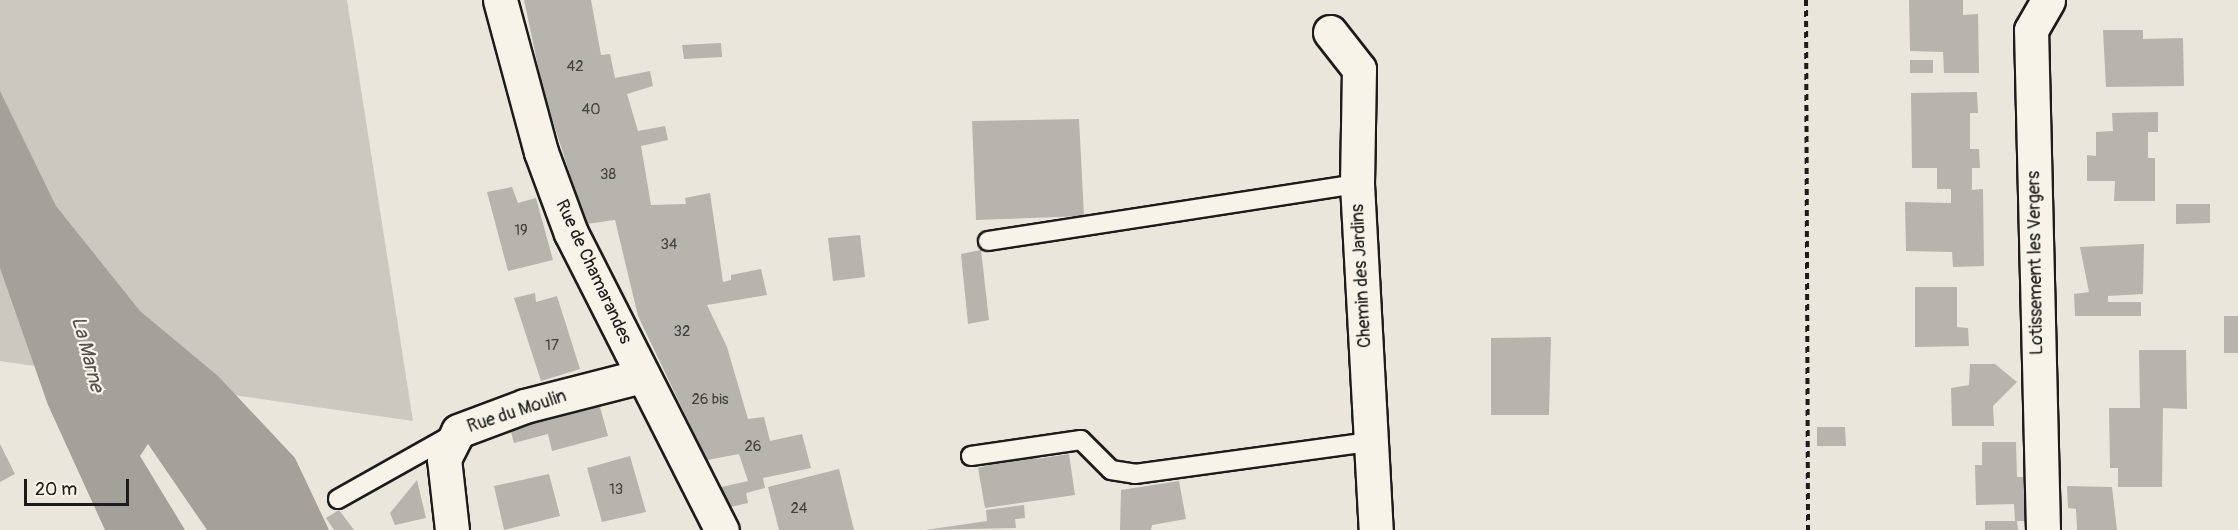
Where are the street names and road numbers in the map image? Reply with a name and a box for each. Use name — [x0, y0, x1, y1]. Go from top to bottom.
street label: Lotissement les Vergers — [2024, 171, 2048, 355]
street label: Rue de Chamarandes — [550, 196, 636, 348]
street label: Chemin des Jardins — [1347, 204, 1377, 348]
street label: Rue du Moulin — [465, 386, 569, 438]

